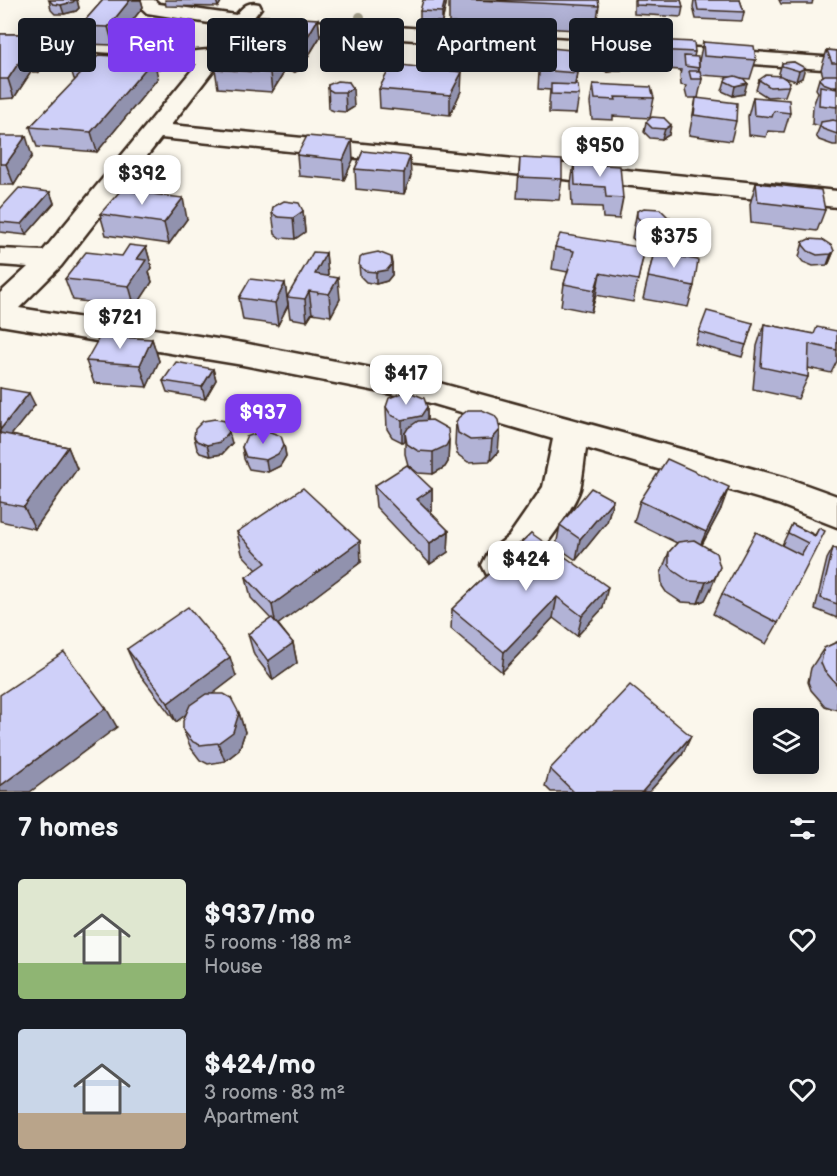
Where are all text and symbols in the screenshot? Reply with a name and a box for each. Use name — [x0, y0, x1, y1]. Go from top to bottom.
chip: Buy — [18, 18, 96, 72]
chip: Rent — [108, 18, 195, 72]
chip: Filters — [207, 18, 308, 72]
chip: New — [320, 18, 404, 72]
chip: Apartment — [416, 18, 557, 72]
chip: House — [569, 18, 673, 72]
pin: $950 — [564, 127, 636, 178]
text: $950 — [576, 134, 624, 158]
pin: $392 — [106, 155, 178, 206]
text: $392 — [118, 162, 166, 186]
pin: $375 — [638, 218, 710, 269]
text: $375 — [650, 225, 698, 249]
pin: $721 — [84, 299, 156, 350]
text: $721 — [98, 306, 142, 330]
pin: $417 — [370, 355, 442, 406]
text: $417 — [384, 362, 428, 386]
pin: $937 — [227, 394, 299, 445]
text: $937 — [239, 401, 287, 425]
pin: $424 — [490, 541, 562, 592]
text: $424 — [502, 548, 550, 572]
map controls — [753, 708, 819, 774]
button: layers — [753, 708, 819, 774]
icon: filters — [786, 812, 819, 845]
text: 7 homes — [18, 813, 118, 844]
text: $937/mo — [204, 900, 315, 931]
icon: home — [66, 903, 138, 975]
icon: heart — [786, 923, 819, 956]
text: 5 rooms · 188 m² — [204, 931, 352, 955]
text: House — [204, 955, 263, 979]
text: $424/mo — [204, 1050, 316, 1081]
icon: home — [66, 1053, 138, 1125]
icon: heart — [786, 1073, 819, 1106]
text: 3 rooms · 83 m² — [204, 1081, 345, 1105]
text: Apartment — [204, 1105, 299, 1129]

